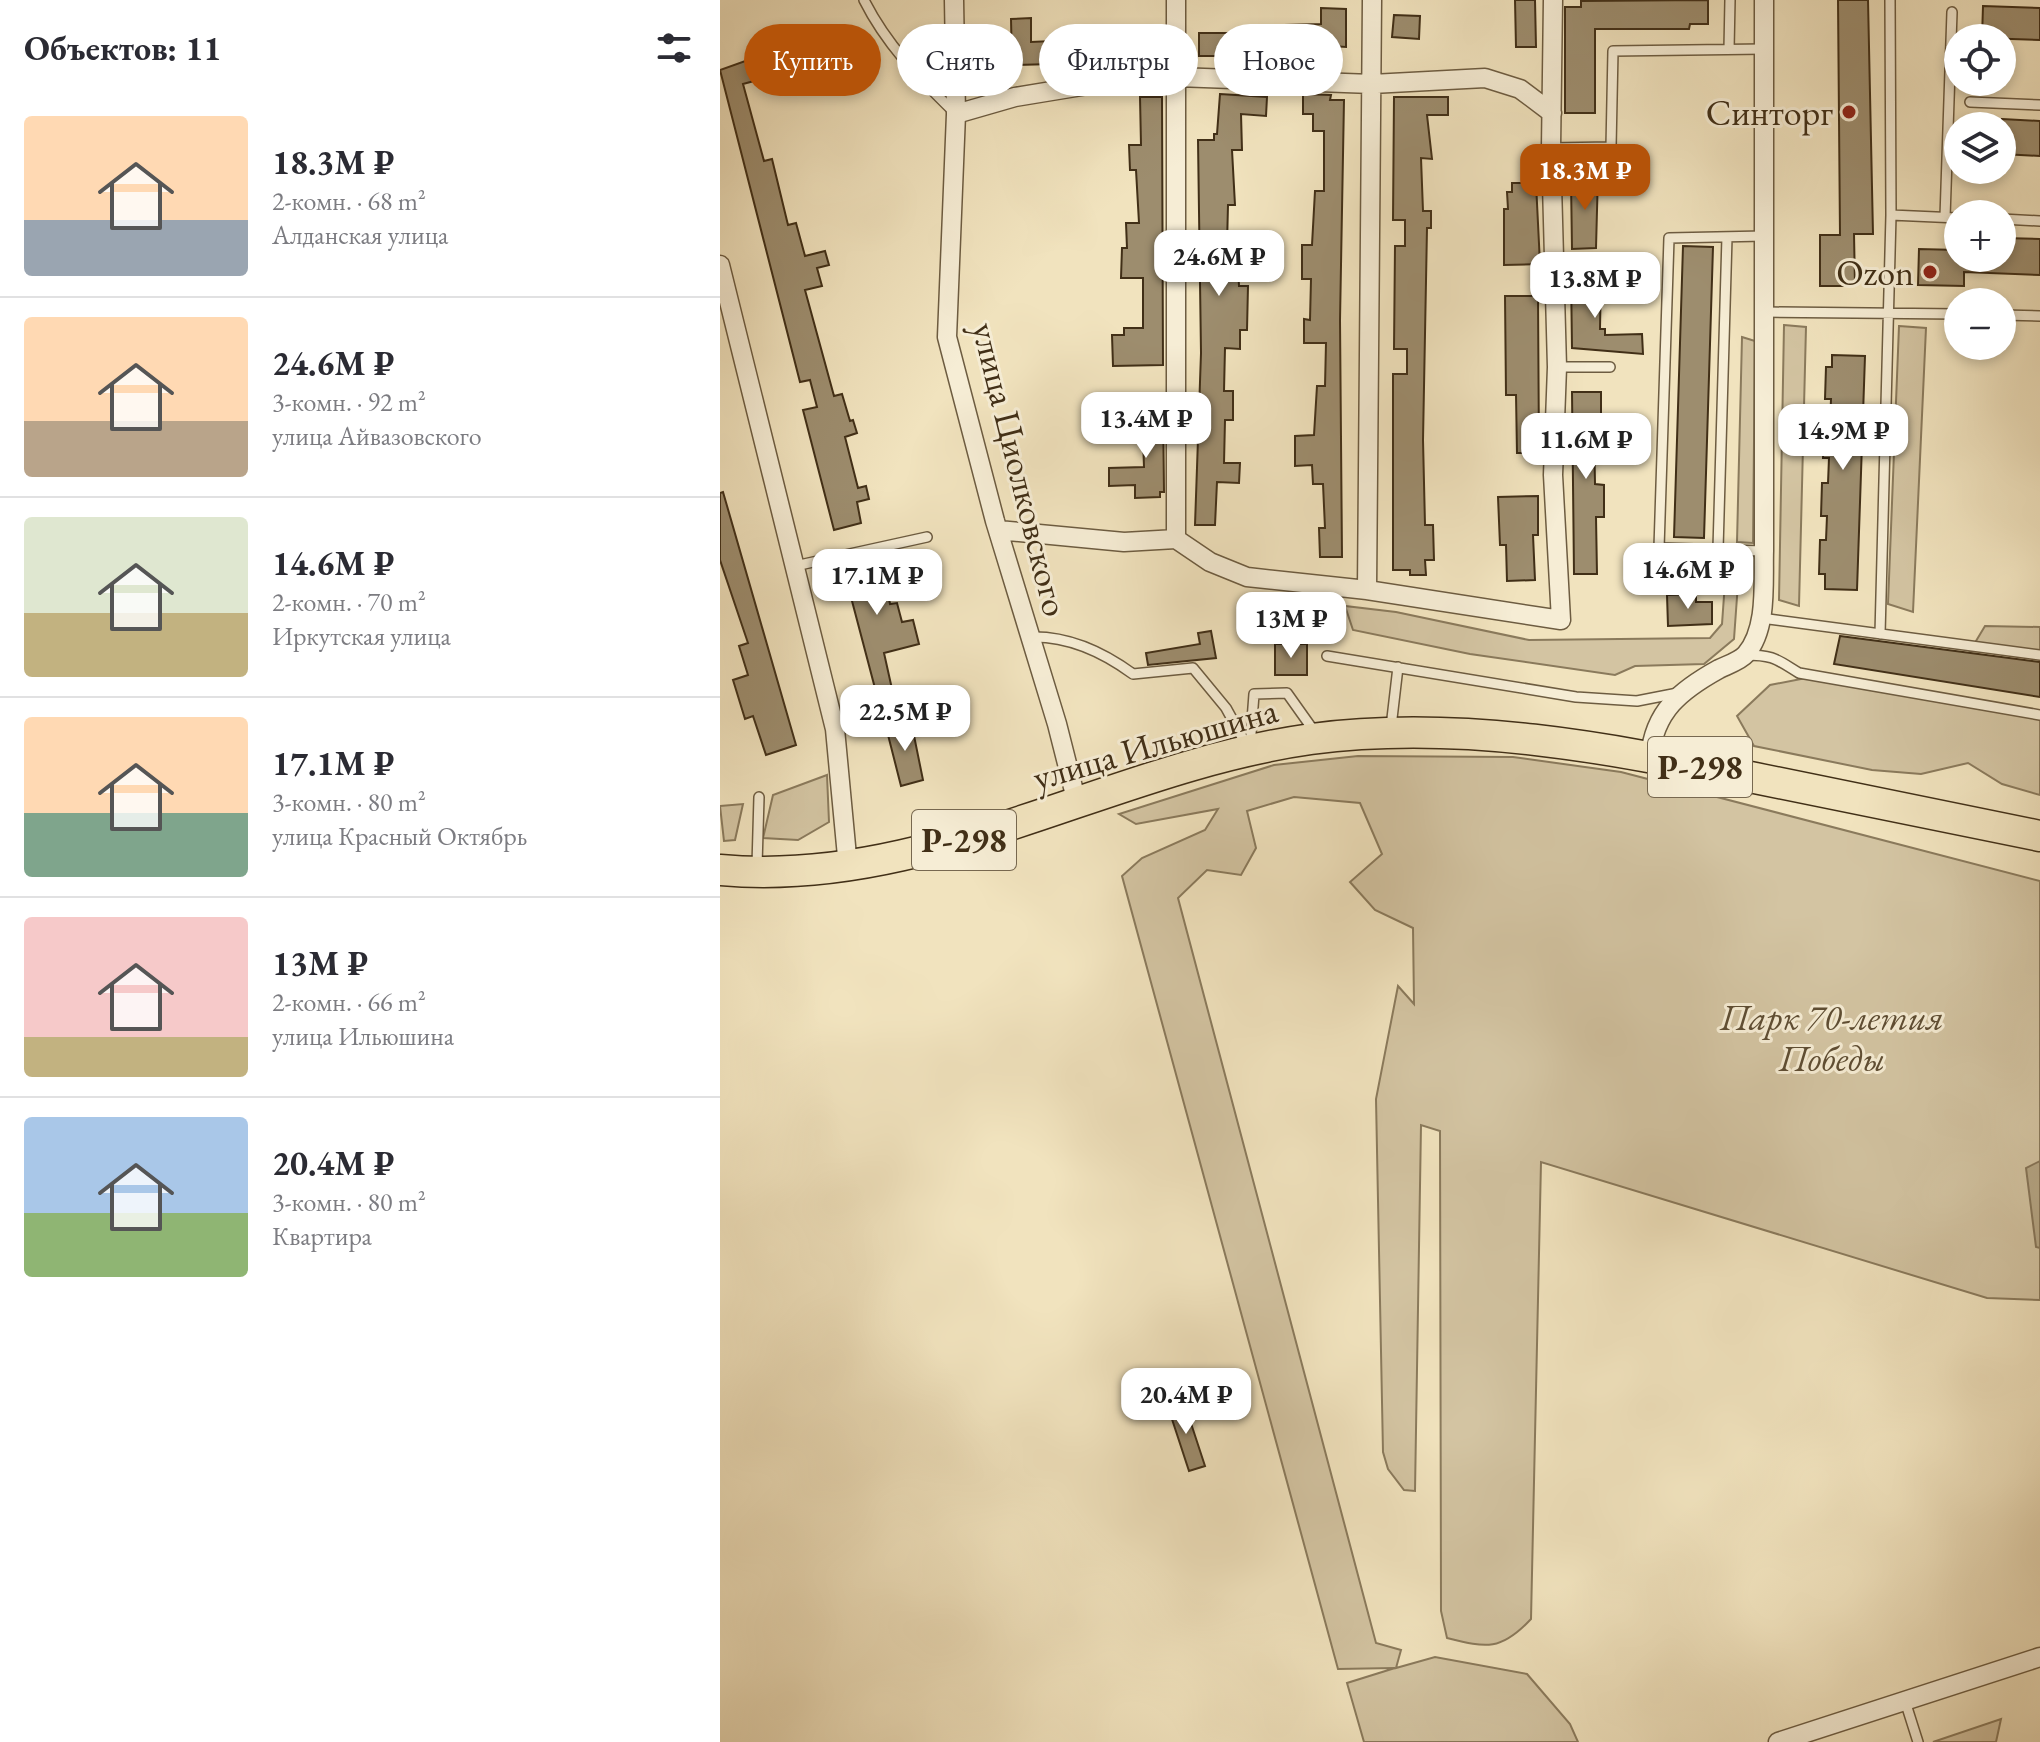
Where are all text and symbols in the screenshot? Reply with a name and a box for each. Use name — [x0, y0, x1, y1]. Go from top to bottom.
chip: Купить — [744, 24, 881, 96]
chip: Снять — [897, 24, 1023, 96]
chip: Фильтры — [1039, 24, 1198, 96]
chip: Новое — [1214, 24, 1343, 96]
map controls — [1944, 24, 2016, 360]
button: locate — [1944, 24, 2016, 96]
text: Объектов: 11 — [24, 26, 221, 70]
icon: filters — [652, 26, 696, 70]
place label: Синторг — [1706, 89, 1833, 136]
marker: Синторг — [1840, 103, 1858, 121]
button: layers — [1944, 112, 2016, 184]
text: 18.3M ₽ — [272, 140, 395, 184]
pin: 18.3M ₽ — [1511, 144, 1659, 212]
icon: home — [88, 148, 184, 244]
text: 18.3M ₽ — [1538, 153, 1632, 187]
text: 2-комн. · 68 m² — [272, 184, 426, 218]
button: + — [1944, 200, 2016, 272]
text: Алданская улица — [272, 218, 448, 252]
pin: 24.6M ₽ — [1145, 230, 1293, 298]
text: 24.6M ₽ — [1172, 239, 1266, 273]
place label: Ozon — [1836, 249, 1914, 296]
pin: 13.8M ₽ — [1521, 252, 1669, 320]
text: 13.8M ₽ — [1548, 261, 1642, 295]
marker: Ozon — [1921, 263, 1939, 281]
button: − — [1944, 288, 2016, 360]
street label: улица Циолковского — [961, 317, 1080, 621]
text: 24.6M ₽ — [272, 341, 395, 385]
icon: home — [88, 349, 184, 445]
text: 3-комн. · 92 m² — [272, 385, 426, 419]
pin: 13.4M ₽ — [1072, 392, 1220, 460]
text: 13.4M ₽ — [1099, 401, 1193, 435]
pin: 14.9M ₽ — [1769, 404, 1917, 472]
pin: 11.6M ₽ — [1512, 413, 1660, 481]
text: 14.9M ₽ — [1796, 413, 1890, 447]
text: улица Айвазовского — [272, 419, 482, 453]
text: 11.6M ₽ — [1539, 422, 1633, 456]
text: 14.6M ₽ — [272, 541, 395, 585]
pin: 14.6M ₽ — [1614, 543, 1762, 611]
icon: home — [88, 549, 184, 645]
pin: 17.1M ₽ — [803, 549, 951, 617]
text: 14.6M ₽ — [1641, 552, 1735, 586]
text: 17.1M ₽ — [830, 558, 924, 592]
text: 2-комн. · 70 m² — [272, 585, 426, 619]
pin: 13M ₽ — [1235, 592, 1347, 660]
text: 13M ₽ — [1254, 601, 1328, 635]
text: Иркутская улица — [272, 619, 451, 653]
pin: 22.5M ₽ — [831, 685, 979, 753]
street label: улица Ильюшина — [1027, 686, 1283, 801]
text: 22.5M ₽ — [858, 694, 952, 728]
road number: Р-298 — [1648, 737, 1752, 797]
text: 17.1M ₽ — [272, 741, 395, 785]
icon: home — [88, 749, 184, 845]
text: 3-комн. · 80 m² — [272, 785, 426, 819]
road number: Р-298 — [912, 810, 1016, 870]
text: улица Красный Октябрь — [272, 819, 527, 853]
text: 13M ₽ — [272, 941, 368, 985]
icon: home — [88, 949, 184, 1045]
text: 2-комн. · 66 m² — [272, 985, 426, 1019]
park label: Парк 70-летия Победы — [1719, 994, 1944, 1082]
text: улица Ильюшина — [272, 1019, 454, 1053]
text: 20.4M ₽ — [272, 1141, 395, 1185]
icon: home — [88, 1149, 184, 1245]
text: 3-комн. · 80 m² — [272, 1185, 426, 1219]
text: Квартира — [272, 1219, 372, 1253]
pin: 20.4M ₽ — [1112, 1368, 1260, 1436]
text: 20.4M ₽ — [1139, 1377, 1233, 1411]

